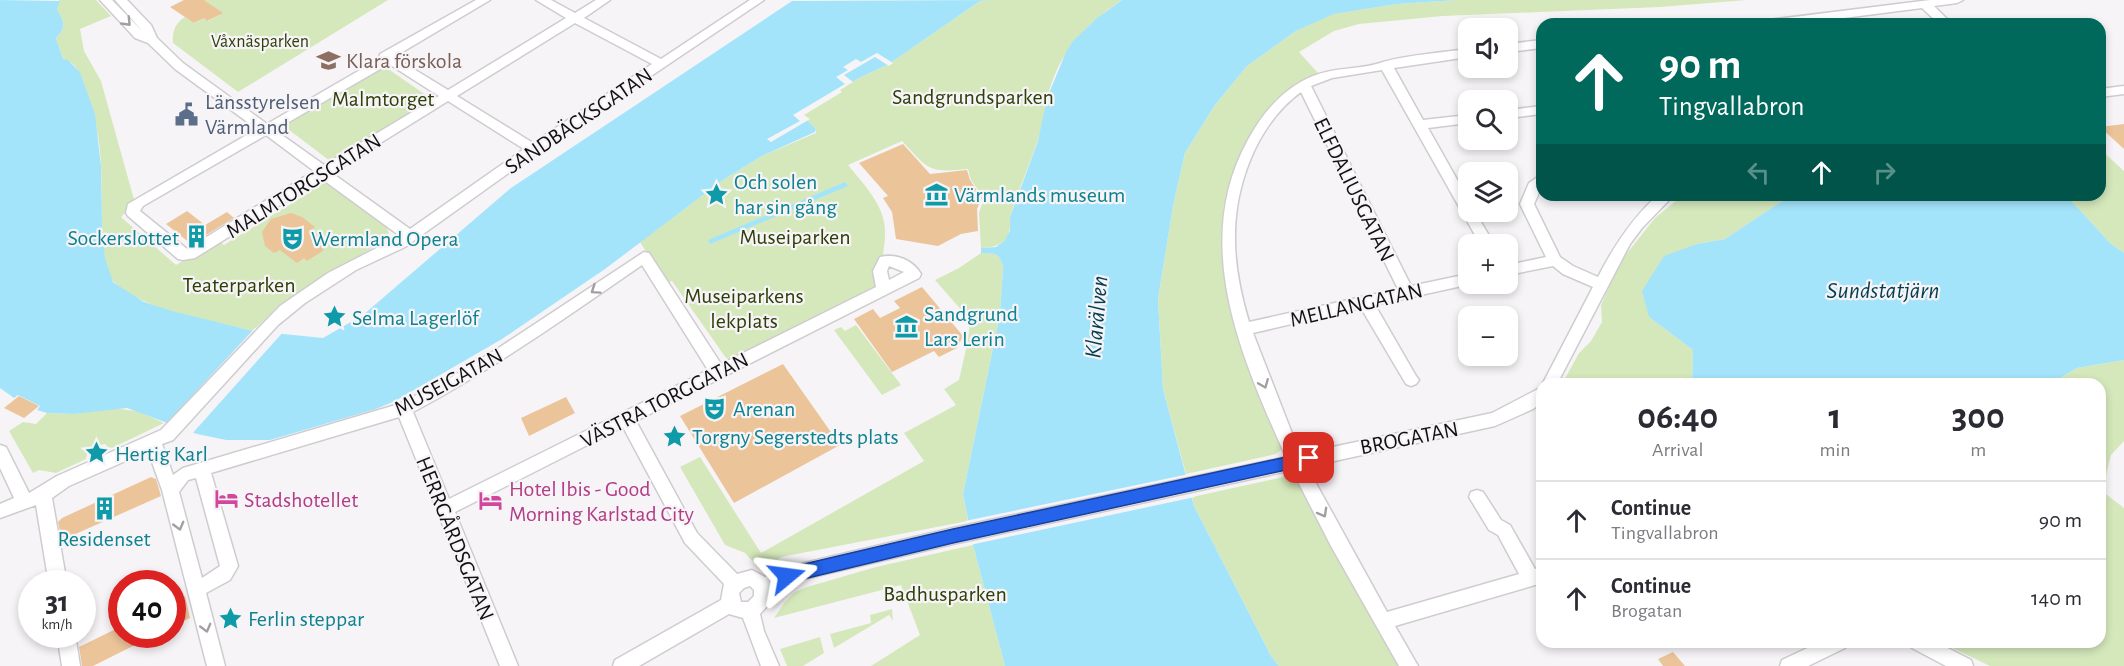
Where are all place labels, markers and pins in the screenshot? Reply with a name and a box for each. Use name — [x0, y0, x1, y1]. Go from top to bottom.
school or university icon: Klara förskola — [315, 47, 341, 73]
place label: Klara förskola — [346, 50, 462, 72]
place label: Länsstyrelsen Värmland — [205, 91, 320, 138]
public building icon: Länsstyrelsen Värmland — [174, 101, 200, 127]
place label: Och solen har sin gång — [734, 171, 837, 218]
place icon: Och solen har sin gång — [703, 181, 729, 207]
museum icon: Värmlands museum — [923, 181, 949, 207]
place label: Värmlands museum — [954, 184, 1125, 206]
building icon: Sockerslottet — [184, 224, 210, 250]
theatre icon: Wermland Opera — [280, 225, 306, 251]
place label: Sockerslottet — [68, 227, 179, 249]
place label: Wermland Opera — [311, 228, 459, 250]
place label: Sandgrund Lars Lerin — [924, 303, 1018, 350]
place icon: Selma Lagerlöf — [321, 304, 347, 330]
place label: Selma Lagerlöf — [352, 307, 480, 329]
museum icon: Sandgrund Lars Lerin — [893, 313, 919, 339]
theatre icon: Arenan — [702, 395, 728, 421]
place label: Arenan — [733, 398, 795, 420]
place icon: Torgny Segerstedts plats — [661, 423, 687, 449]
place label: Torgny Segerstedts plats — [692, 426, 899, 448]
pin — [1283, 432, 1334, 483]
place icon: Hertig Karl — [84, 440, 110, 466]
place label: Hertig Karl — [115, 443, 208, 465]
place label: Hotel Ibis - Good Morning Karlstad City — [509, 478, 694, 525]
hotel icon: Stadshotellet — [213, 486, 239, 512]
hotel icon: Hotel Ibis - Good Morning Karlstad City — [478, 488, 504, 514]
place label: Stadshotellet — [244, 489, 358, 511]
building icon: Residenset — [91, 496, 117, 522]
place label: Residenset — [57, 528, 151, 550]
place icon: Ferlin steppar — [217, 605, 243, 631]
place label: Ferlin steppar — [248, 608, 364, 630]

